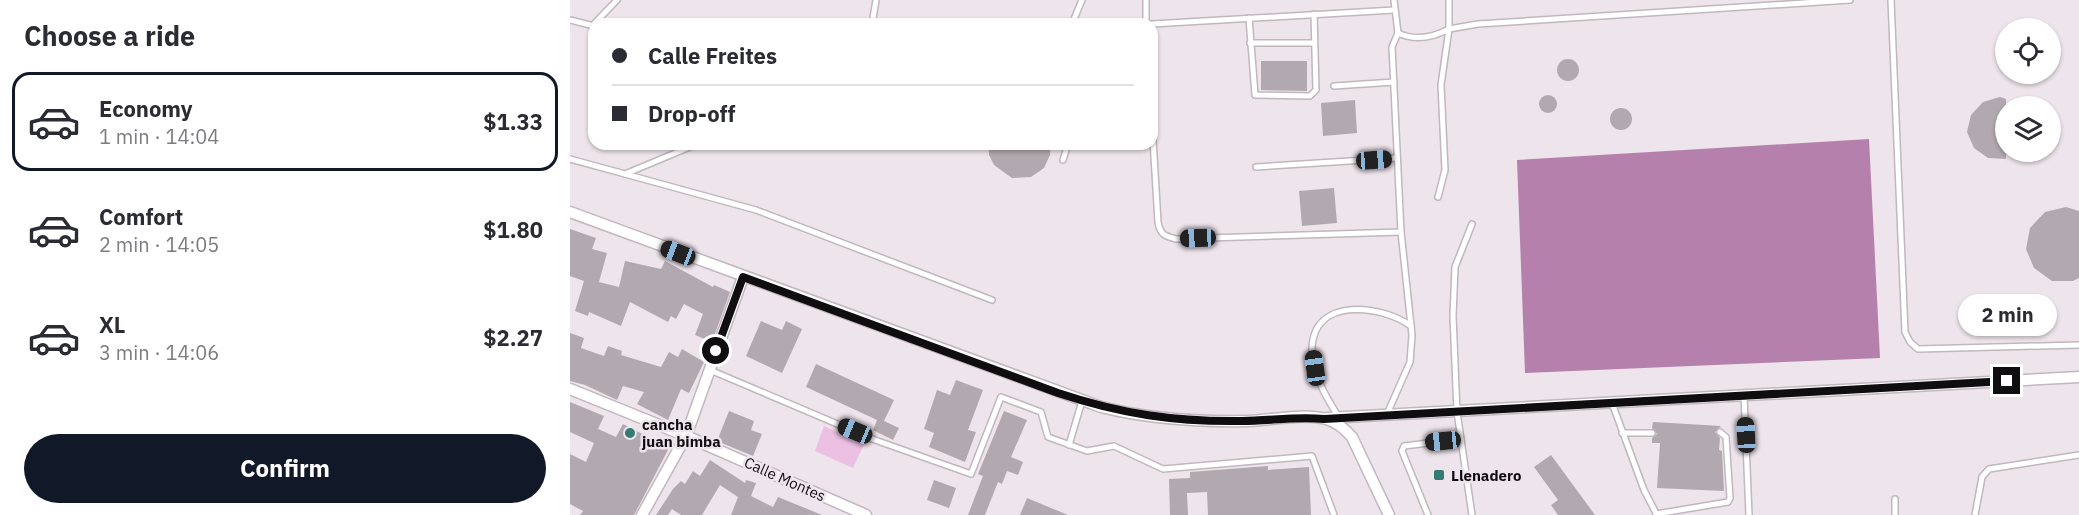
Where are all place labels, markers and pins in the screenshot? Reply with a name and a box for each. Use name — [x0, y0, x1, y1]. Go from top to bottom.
place label: cancha juan bimba — [641, 415, 721, 451]
marker: cancha juan bimba — [623, 426, 637, 440]
place label: Llenadero — [1451, 466, 1521, 485]
marker: Llenadero — [1432, 468, 1446, 482]

